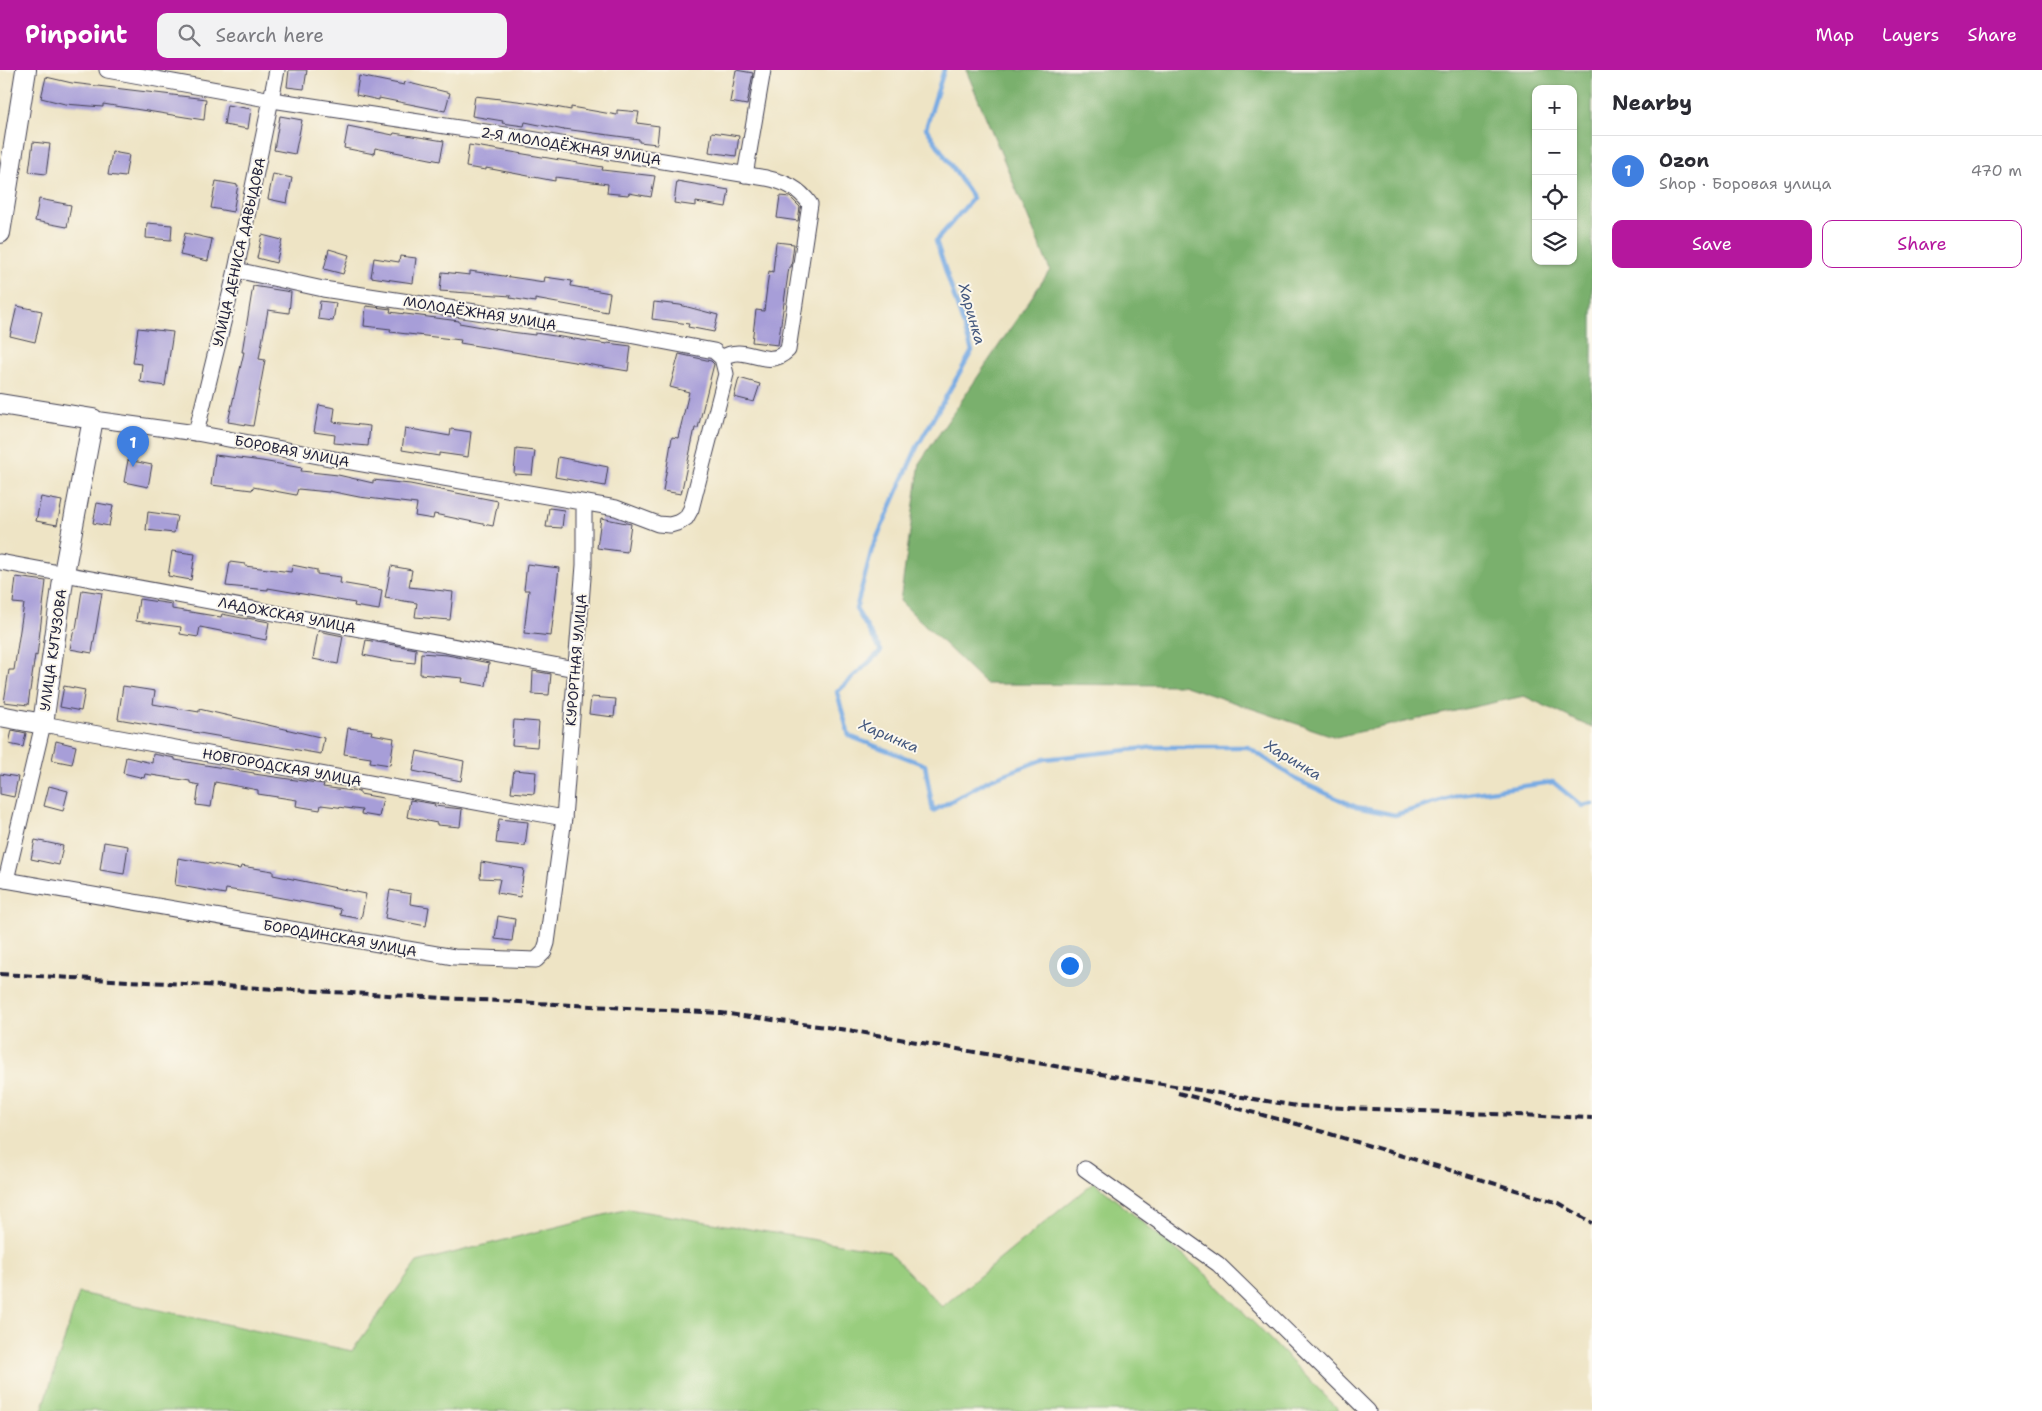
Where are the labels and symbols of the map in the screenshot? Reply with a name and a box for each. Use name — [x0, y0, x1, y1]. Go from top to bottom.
street label: 2-Я МОЛОДЁЖНАЯ УЛИЦА — [480, 123, 662, 169]
street label: УЛИЦА ДЕНИСА ДАВЫДОВА — [208, 156, 270, 348]
water label: Харинка — [953, 280, 990, 347]
street label: МОЛОДЁЖНАЯ УЛИЦА — [402, 292, 558, 334]
pin: 1 — [117, 426, 149, 467]
street label: БОРОВАЯ УЛИЦА — [233, 431, 351, 471]
street label: УЛИЦА КУТУЗОВА — [36, 588, 70, 712]
street label: ЛАДОЖСКАЯ УЛИЦА — [217, 593, 357, 637]
street label: КУРОРТНАЯ УЛИЦА — [561, 593, 591, 727]
water label: Харинка — [855, 714, 922, 758]
water label: Харинка — [1260, 735, 1325, 785]
street label: НОВГОРОДСКАЯ УЛИЦА — [201, 744, 363, 790]
street label: БОРОДИНСКАЯ УЛИЦА — [262, 916, 418, 960]
your location — [1057, 953, 1083, 979]

